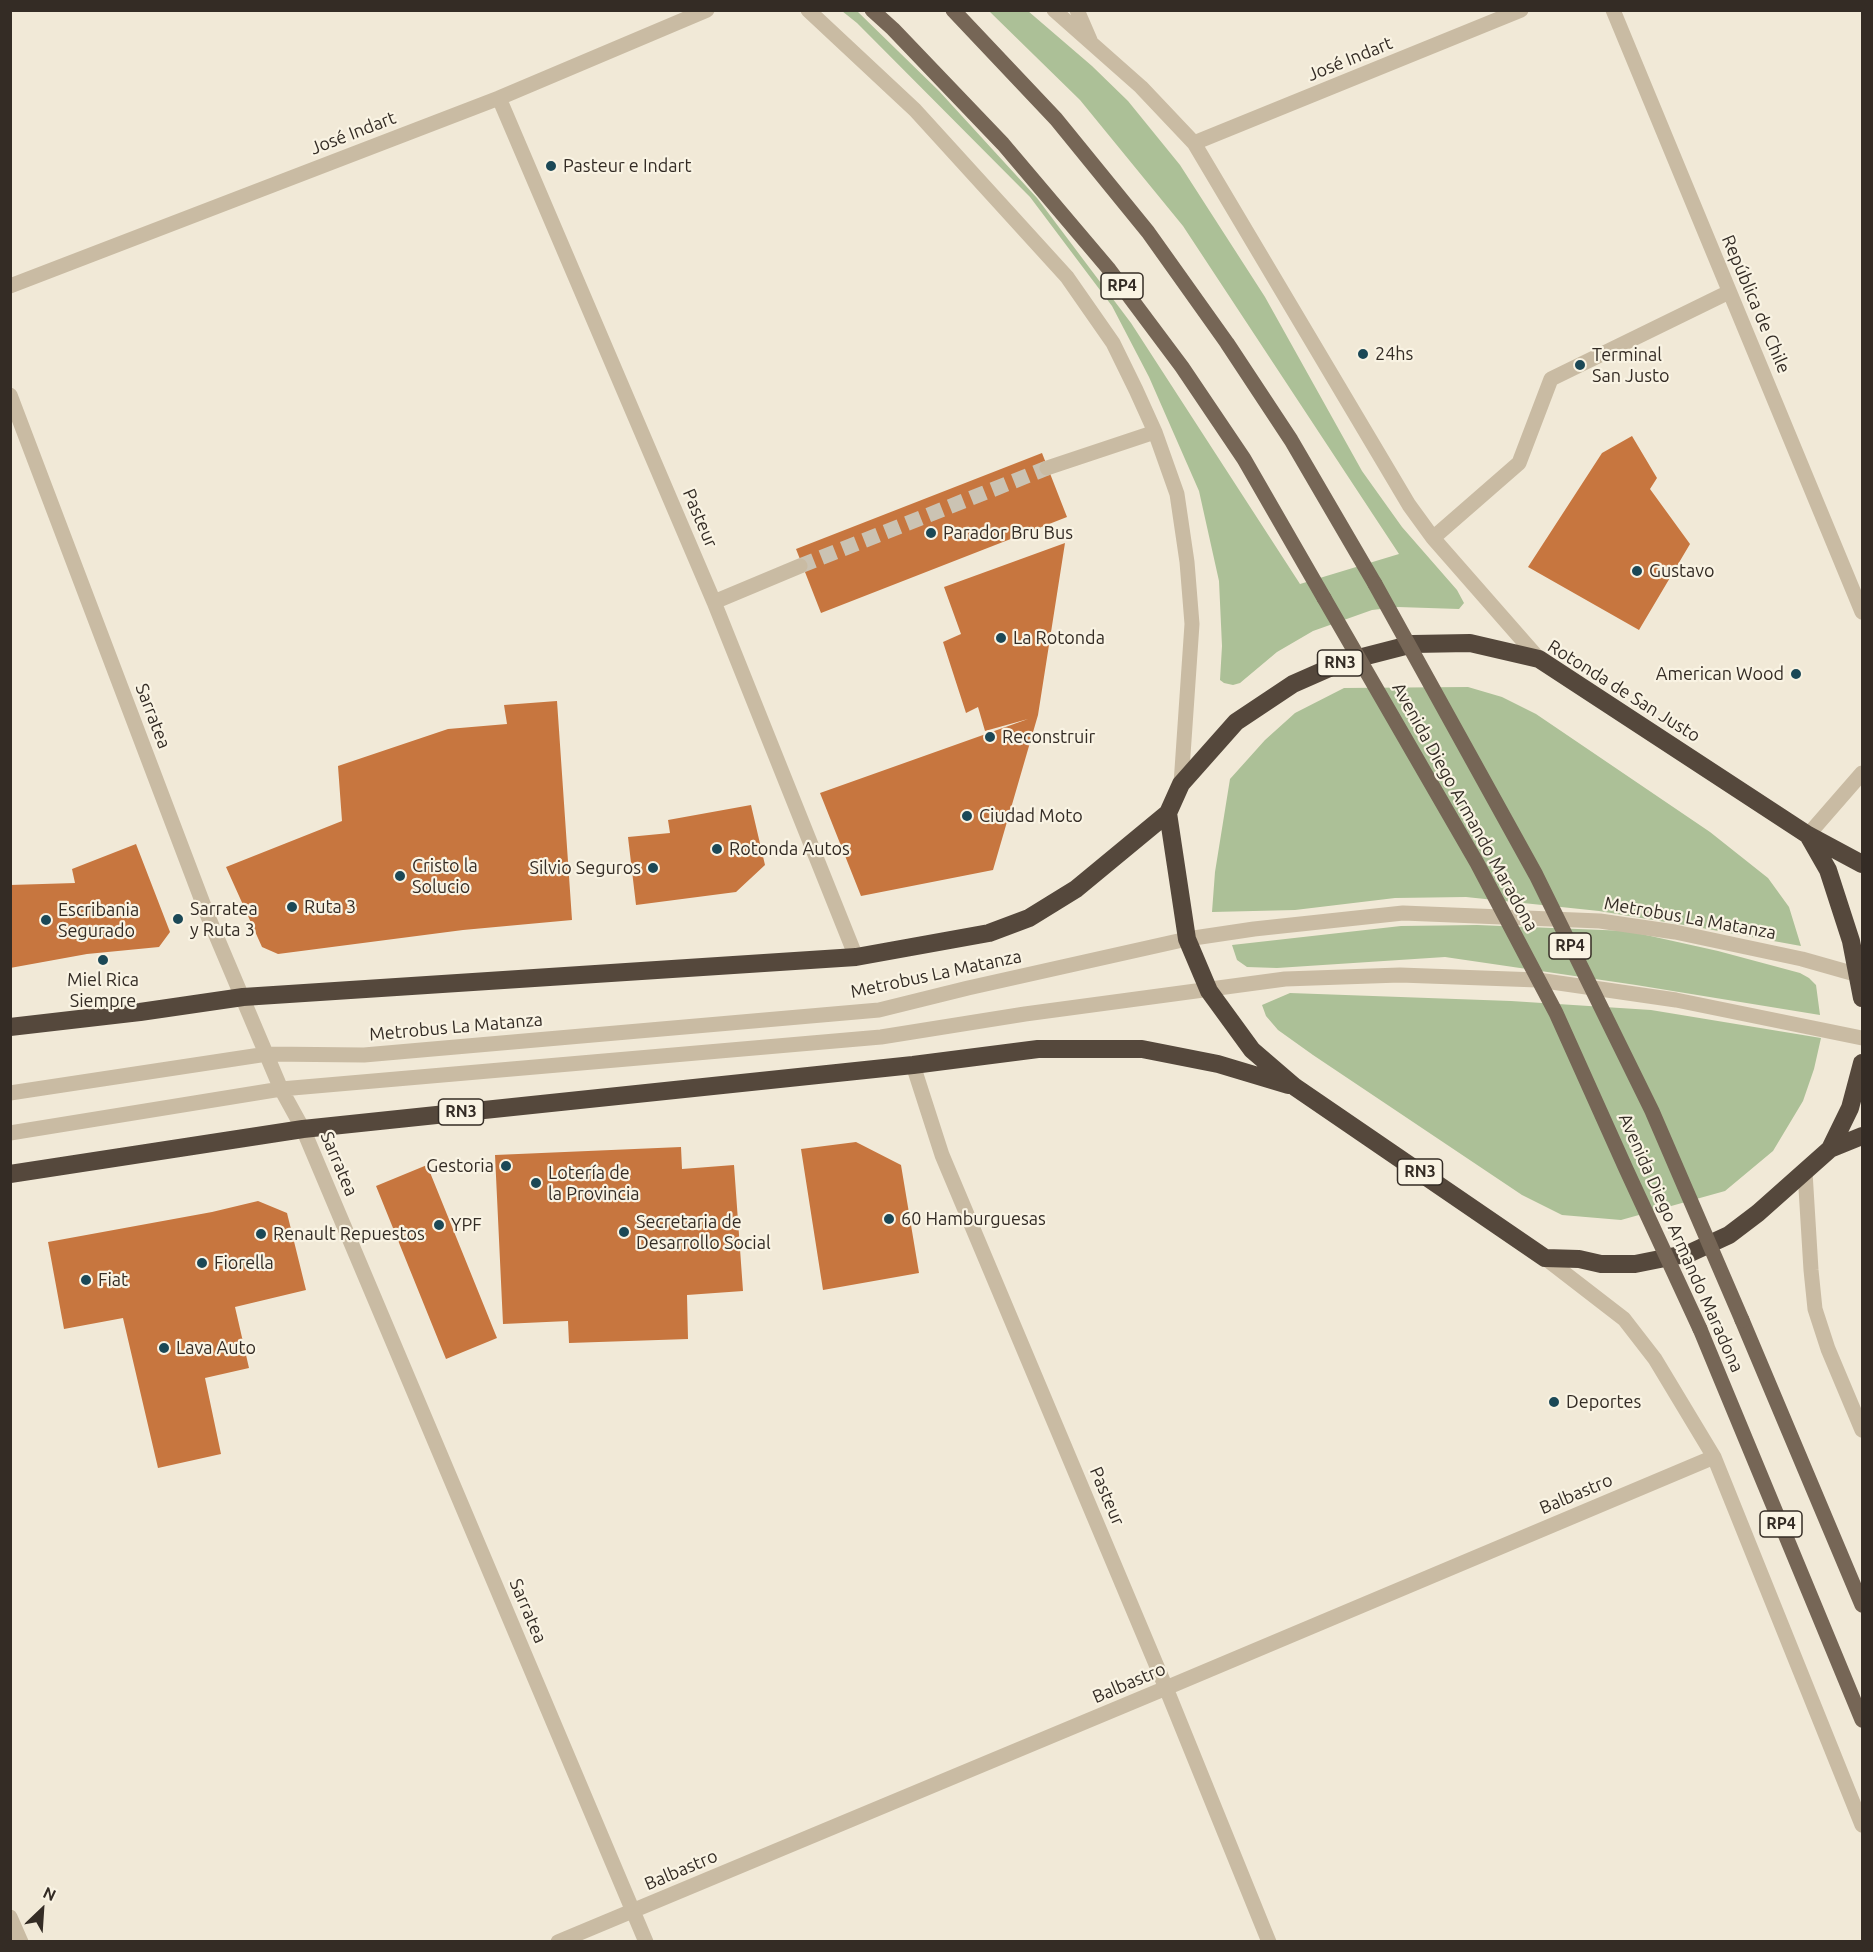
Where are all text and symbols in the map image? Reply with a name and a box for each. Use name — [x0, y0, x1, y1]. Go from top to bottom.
street label: José Indart — [1304, 32, 1396, 86]
street label: José Indart — [307, 107, 399, 159]
place label: Pasteur e Indart — [563, 155, 691, 177]
marker: Pasteur e Indart — [544, 159, 558, 173]
street label: República de Chile — [1717, 232, 1795, 376]
road number: RP4 — [1101, 273, 1143, 299]
place label: 24hs — [1375, 343, 1413, 365]
place label: Terminal San Justo — [1592, 344, 1670, 386]
marker: 24hs — [1356, 347, 1370, 361]
marker: Terminal San Justo — [1573, 358, 1587, 372]
street label: Pasteur — [678, 485, 722, 551]
place label: Parador Bru Bus — [943, 522, 1073, 544]
marker: Parador Bru Bus — [924, 526, 938, 540]
place label: Gustavo — [1649, 560, 1715, 582]
marker: Gustavo — [1630, 564, 1644, 578]
place label: La Rotonda — [1013, 627, 1105, 649]
marker: La Rotonda — [994, 631, 1008, 645]
street label: Rotonda de San Justo — [1544, 635, 1704, 747]
road number: RN3 — [1318, 650, 1362, 676]
place label: American Wood — [1656, 663, 1784, 685]
marker: American Wood — [1789, 667, 1803, 681]
street label: Avenida Diego Armando Maradona — [1387, 679, 1543, 935]
street label: Sarratea — [131, 680, 175, 752]
place label: Reconstruir — [1002, 726, 1095, 748]
marker: Reconstruir — [983, 730, 997, 744]
place label: Ciudad Moto — [979, 805, 1083, 827]
marker: Ciudad Moto — [960, 809, 974, 823]
place label: Rotonda Autos — [729, 838, 850, 860]
marker: Rotonda Autos — [710, 842, 724, 856]
place label: Cristo la Solucio — [412, 855, 478, 898]
place label: Silvio Seguros — [530, 857, 641, 879]
marker: Silvio Seguros — [646, 861, 660, 875]
marker: Cristo la Solucio — [393, 869, 407, 883]
street label: Metrobus La Matanza — [1602, 892, 1778, 944]
place label: Ruta 3 — [304, 896, 356, 918]
place label: Sarratea y Ruta 3 — [190, 898, 258, 940]
place label: Escribania Segurado — [58, 899, 139, 942]
marker: Ruta 3 — [285, 900, 299, 914]
marker: Sarratea y Ruta 3 — [171, 912, 185, 926]
marker: Escribania Segurado — [39, 913, 53, 927]
road number: RP4 — [1549, 933, 1591, 959]
street label: Metrobus La Matanza — [849, 945, 1023, 1003]
marker: Miel Rica Siempre — [96, 953, 110, 967]
place label: Miel Rica Siempre — [67, 969, 139, 1012]
street label: Metrobus La Matanza — [368, 1009, 544, 1045]
road number: RN3 — [438, 1099, 484, 1125]
street label: Avenida Diego Armando Maradona — [1614, 1110, 1748, 1376]
street label: Sarratea — [316, 1129, 362, 1199]
place label: Gestoria — [426, 1155, 494, 1177]
marker: Gestoria — [499, 1159, 513, 1173]
road number: RN3 — [1398, 1159, 1442, 1185]
place label: Lotería de la Provincia — [548, 1162, 640, 1204]
marker: Lotería de la Provincia — [529, 1176, 543, 1190]
place label: 60 Hamburguesas — [901, 1208, 1046, 1230]
place label: Secretaria de Desarrollo Social — [636, 1211, 771, 1254]
marker: 60 Hamburguesas — [882, 1212, 896, 1226]
place label: YPF — [451, 1214, 482, 1236]
marker: YPF — [432, 1218, 446, 1232]
place label: Renault Repuestos — [273, 1223, 425, 1245]
marker: Secretaria de Desarrollo Social — [617, 1225, 631, 1239]
marker: Renault Repuestos — [254, 1227, 268, 1241]
place label: Fiorella — [214, 1252, 274, 1274]
marker: Fiorella — [195, 1256, 209, 1270]
place label: Fiat — [98, 1269, 128, 1291]
marker: Fiat — [79, 1273, 93, 1287]
place label: Lava Auto — [176, 1337, 256, 1359]
marker: Lava Auto — [157, 1341, 171, 1355]
place label: Deportes — [1566, 1391, 1641, 1413]
marker: Deportes — [1547, 1395, 1561, 1409]
street label: Pasteur — [1085, 1463, 1129, 1529]
street label: Balbastro — [1536, 1469, 1616, 1519]
road number: RP4 — [1760, 1511, 1802, 1537]
street label: Sarratea — [505, 1576, 551, 1646]
street label: Balbastro — [1089, 1658, 1169, 1708]
street label: Balbastro — [641, 1845, 721, 1895]
north arrow — [12, 1880, 72, 1940]
text: N — [40, 1883, 59, 1904]

